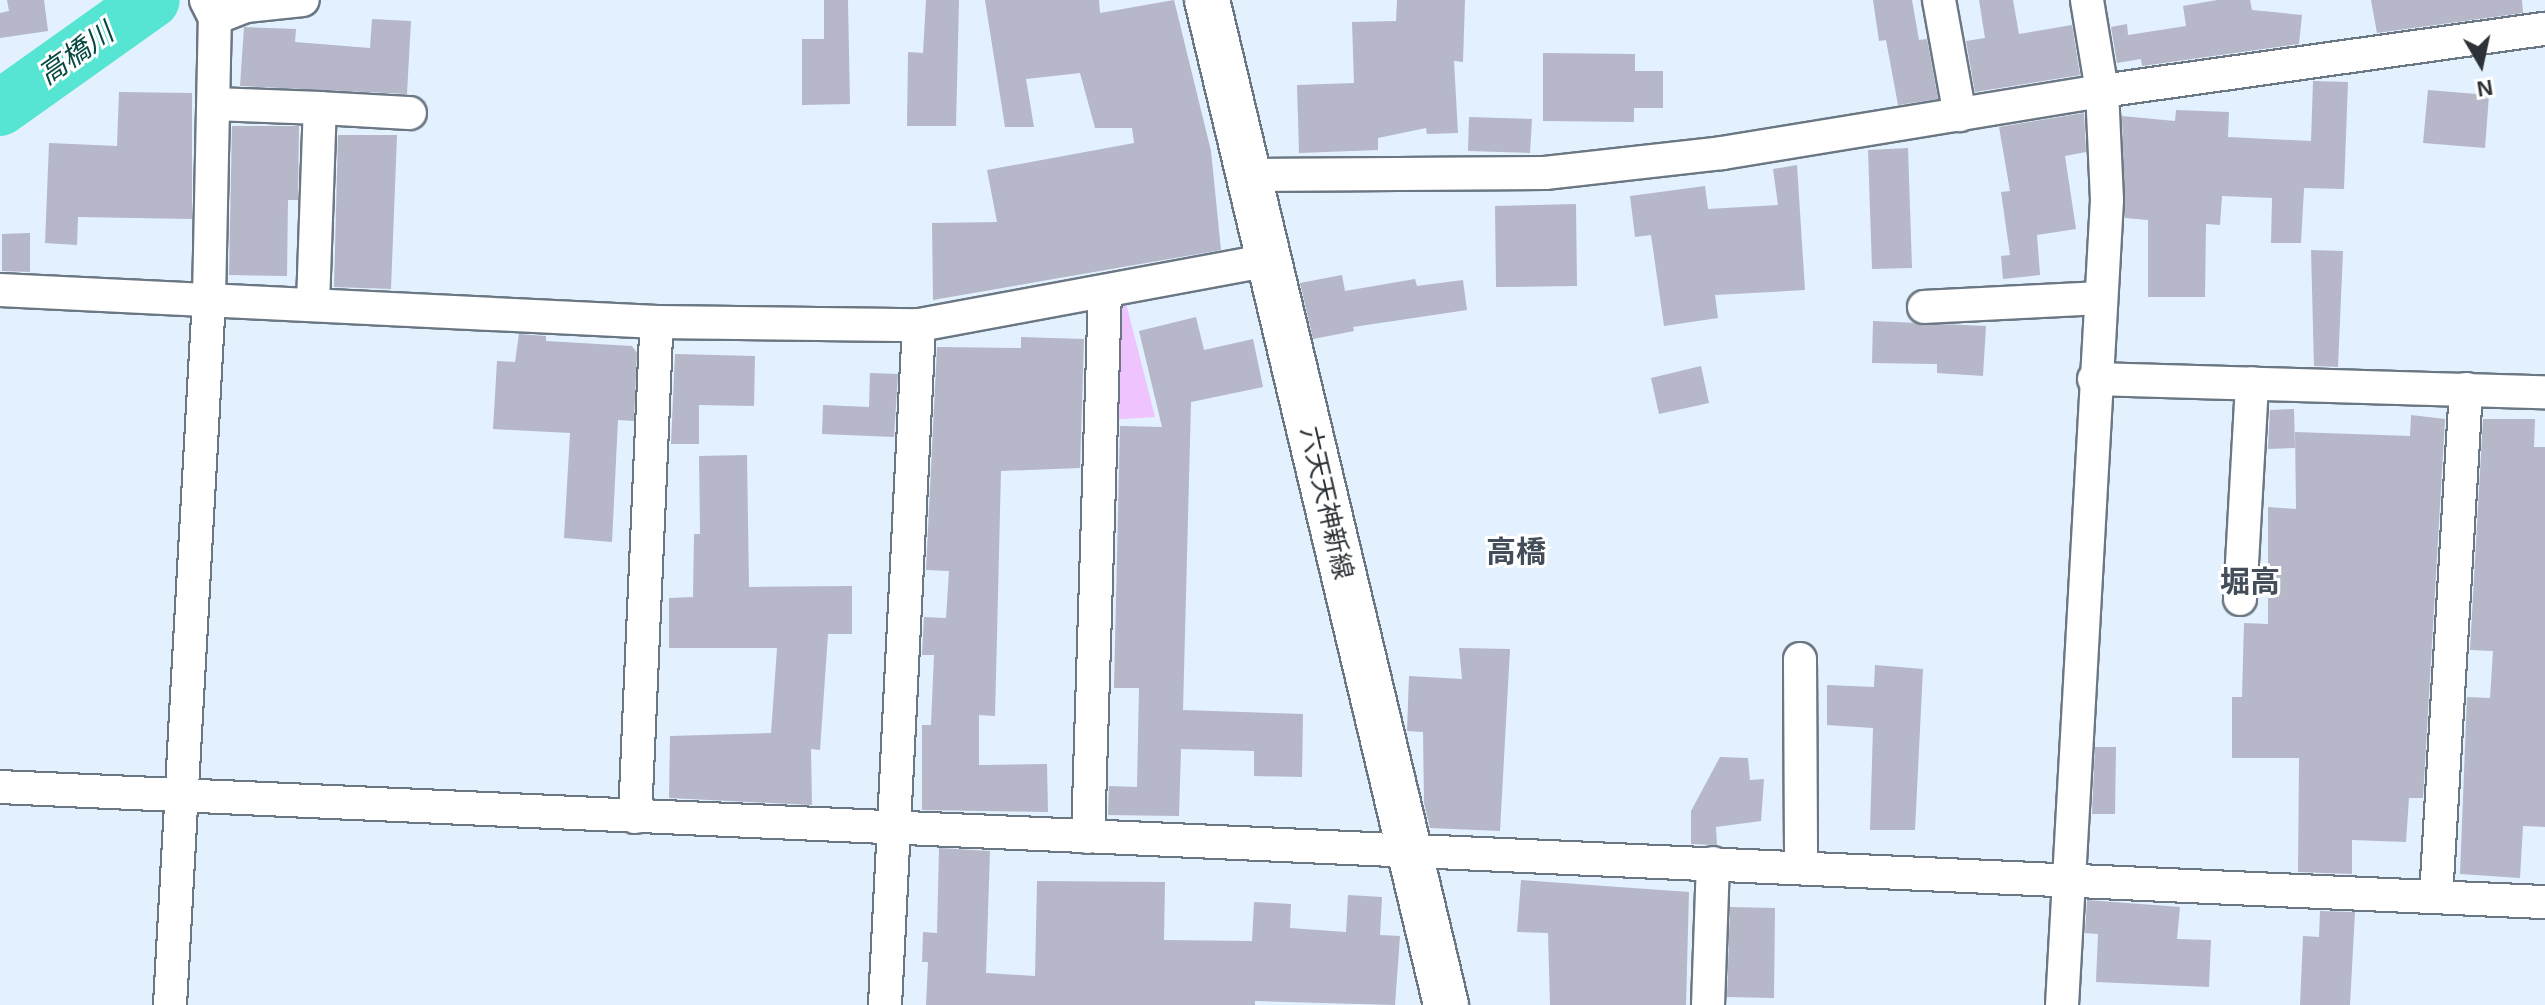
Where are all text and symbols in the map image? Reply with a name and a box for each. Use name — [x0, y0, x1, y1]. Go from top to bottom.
water label: 高橋川 — [32, 16, 120, 92]
north arrow — [2441, 24, 2521, 104]
text: N — [2475, 75, 2495, 102]
street label: 六天天神新線 — [1293, 423, 1359, 583]
district label: 高橋 — [1486, 534, 1546, 570]
district label: 堀高 — [2220, 564, 2280, 600]

